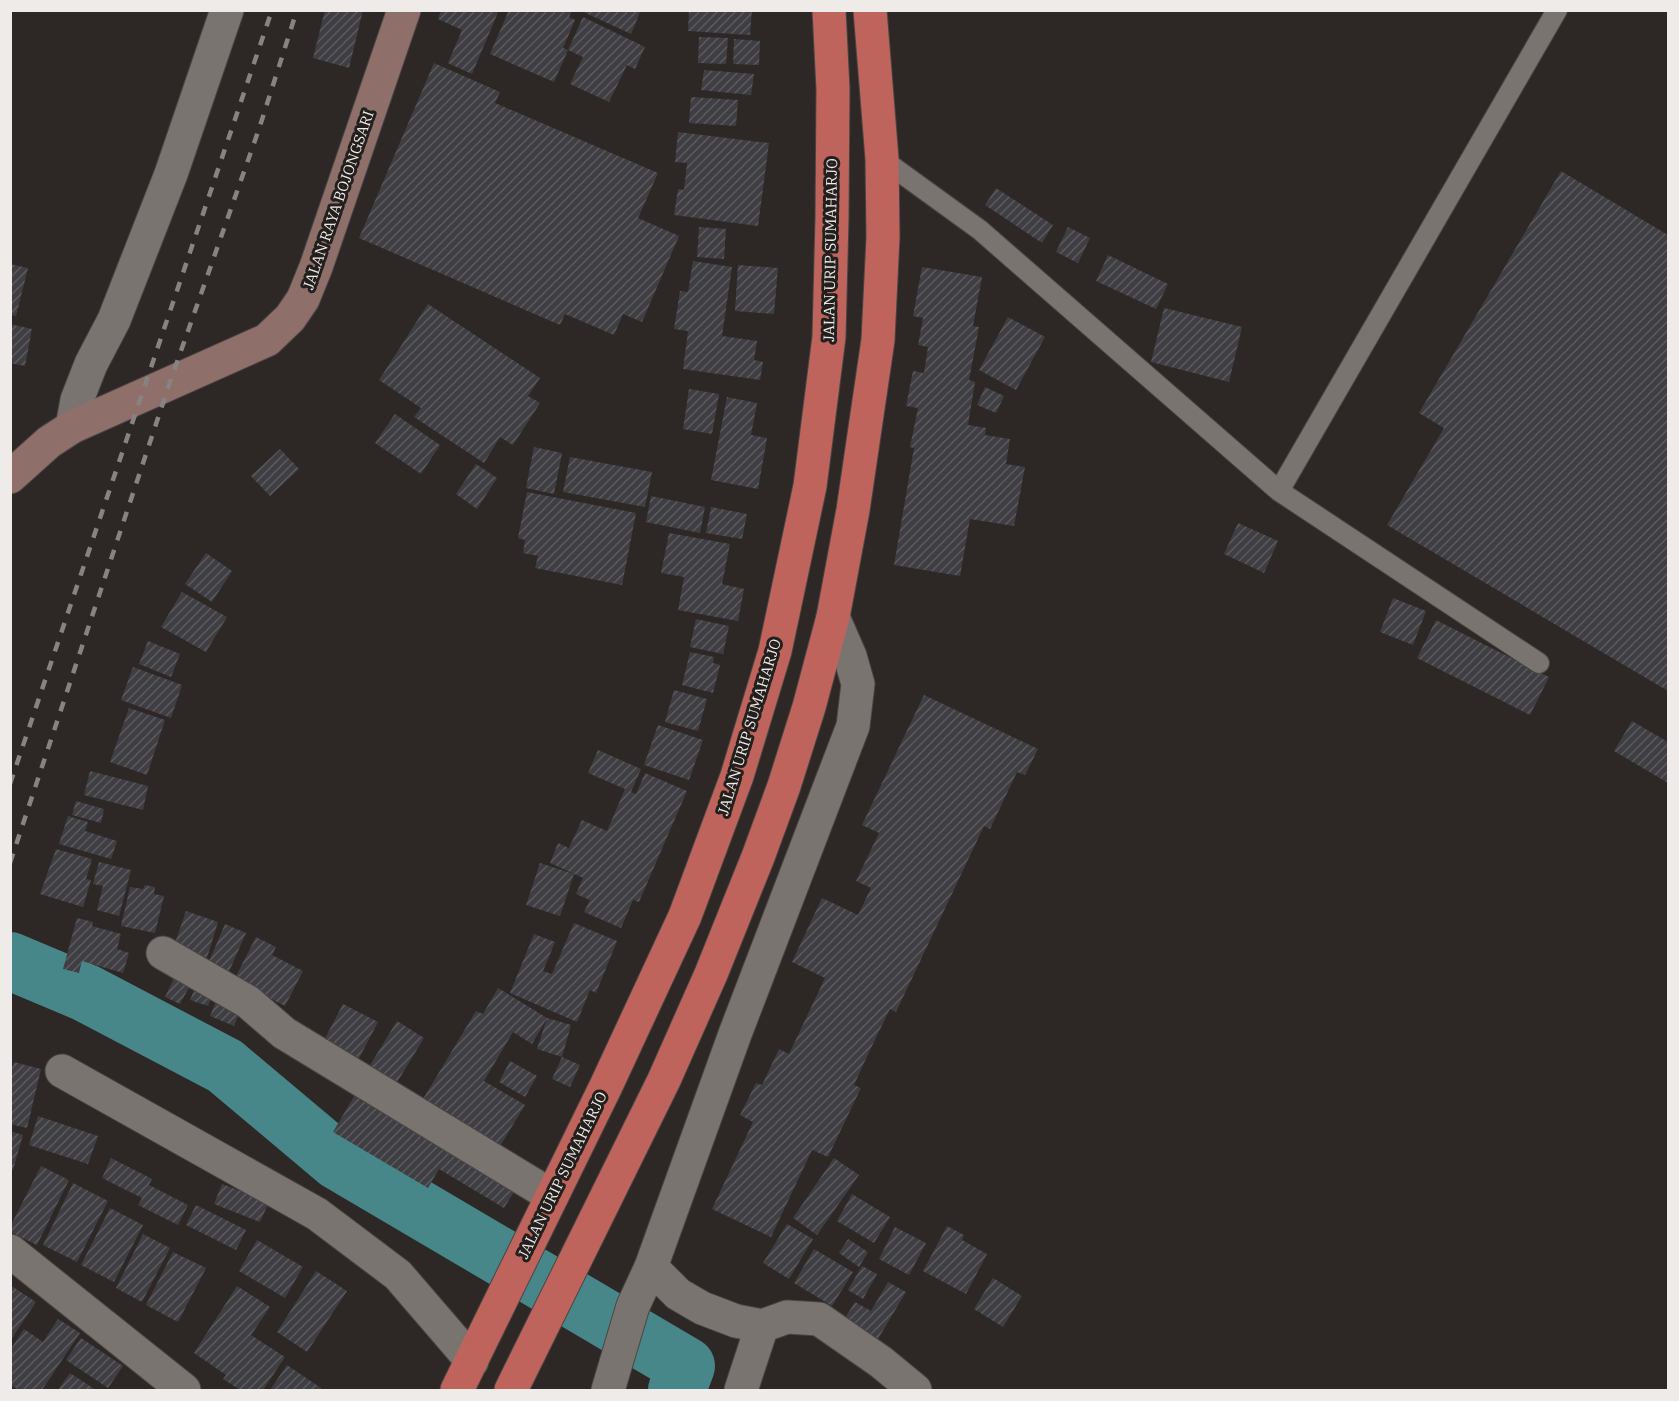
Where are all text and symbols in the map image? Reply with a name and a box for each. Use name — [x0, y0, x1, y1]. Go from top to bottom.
street label: JALAN RAYA BOJONGSARI — [298, 108, 378, 292]
street label: JALAN URIP SUMAHARJO — [819, 158, 841, 342]
street label: JALAN URIP SUMAHARJO — [713, 636, 785, 818]
street label: JALAN URIP SUMAHARJO — [513, 1088, 611, 1262]

